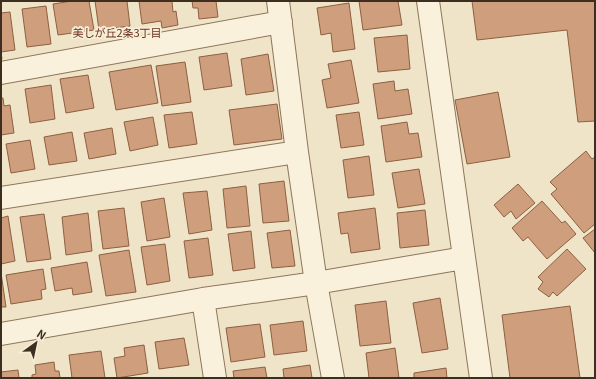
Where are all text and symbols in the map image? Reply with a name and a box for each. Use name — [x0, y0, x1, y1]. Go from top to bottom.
district label: 美しが丘2条3丁目 — [72, 24, 162, 40]
north arrow — [16, 323, 56, 363]
text: N — [34, 325, 50, 343]

